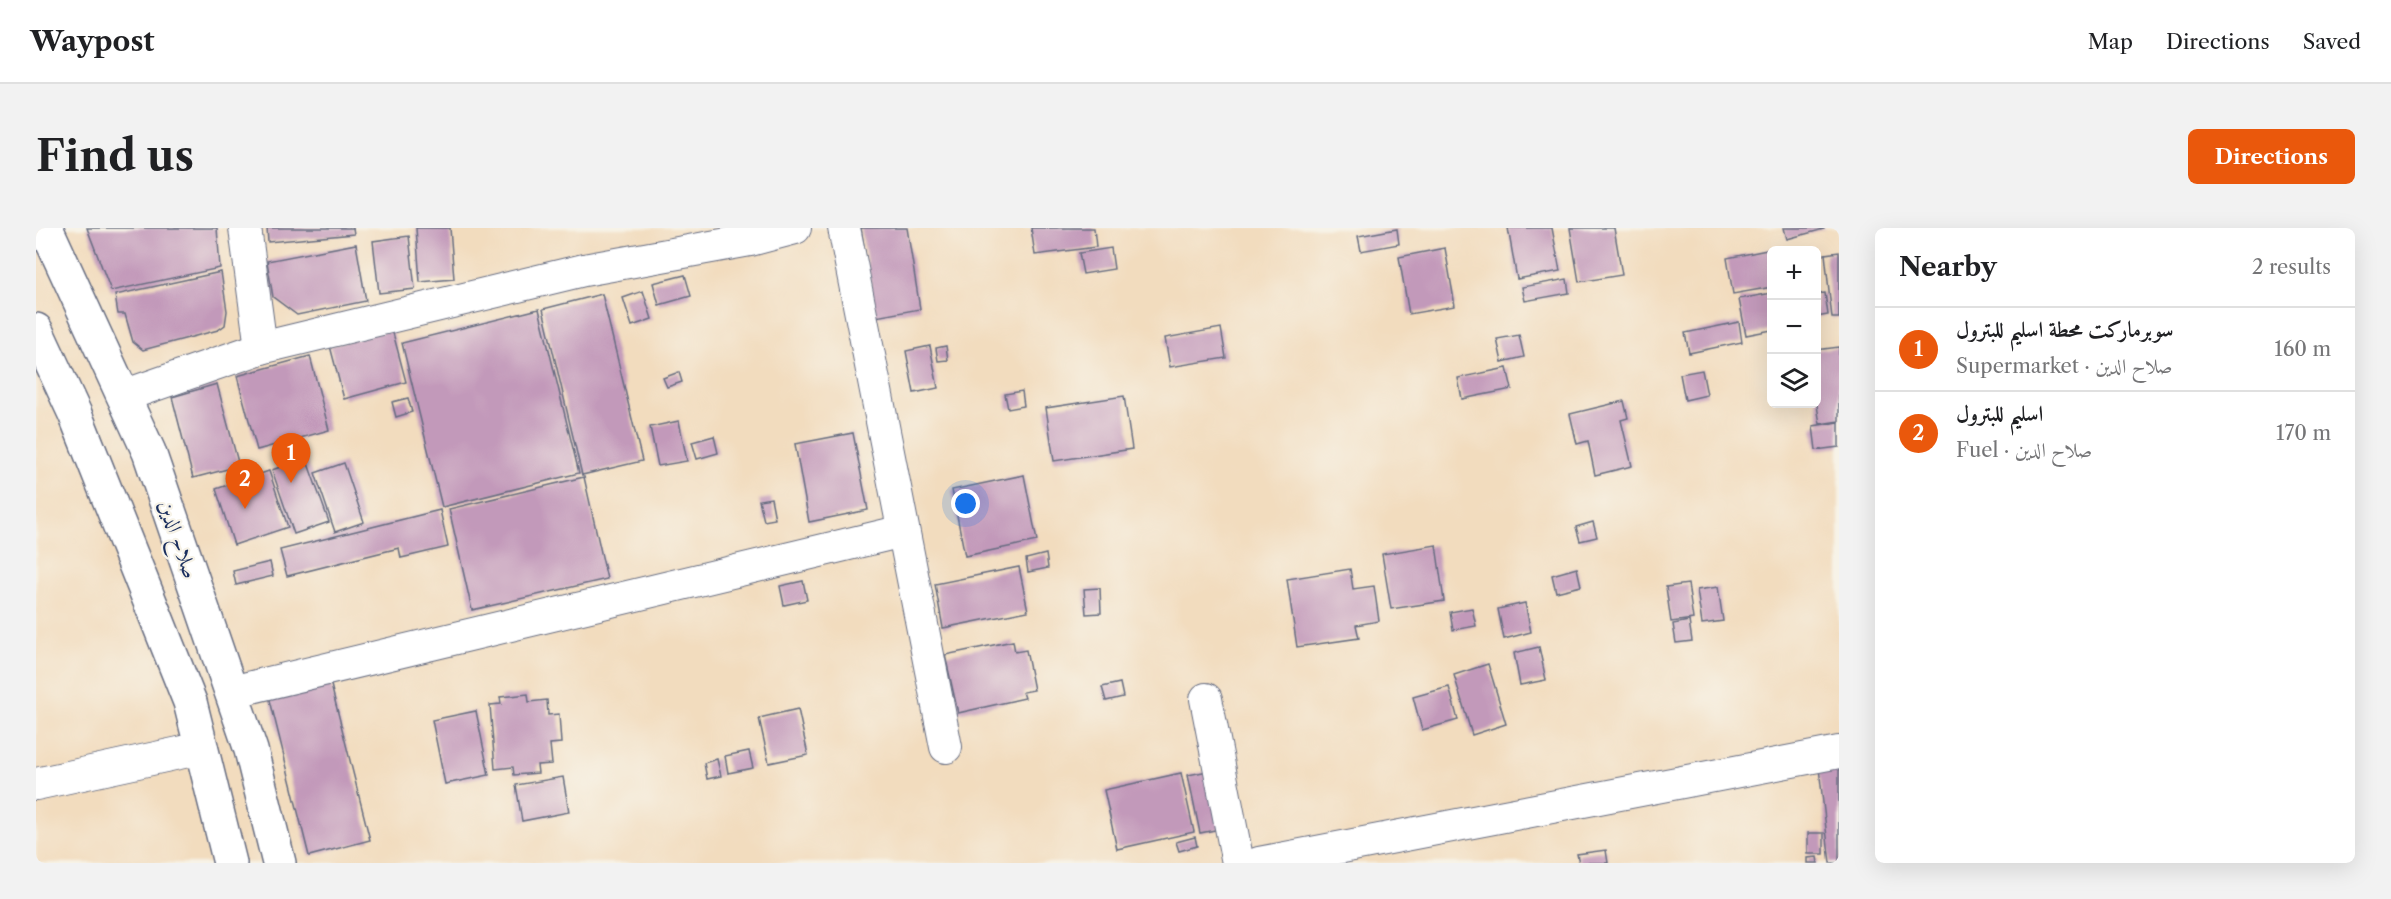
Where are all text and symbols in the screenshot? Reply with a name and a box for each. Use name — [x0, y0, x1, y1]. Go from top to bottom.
text: Waypost — [30, 24, 154, 58]
text: Map — [2088, 29, 2133, 54]
text: Directions — [2166, 29, 2270, 54]
text: Saved — [2303, 29, 2361, 54]
button: Directions — [2188, 129, 2355, 184]
text: Find us — [36, 130, 194, 182]
map controls — [1767, 246, 1821, 408]
button: + — [1767, 246, 1821, 300]
text: Nearby — [1899, 251, 1997, 283]
text: 2 results — [2252, 255, 2331, 279]
button: − — [1767, 300, 1821, 354]
text: سوبرماركت محطة اسليم للبترول — [1956, 316, 2174, 343]
text: 1 — [1914, 337, 1923, 361]
text: 160 m — [2274, 337, 2331, 361]
button: layers — [1767, 354, 1821, 408]
text: Supermarket · صلاح الدين — [1956, 354, 2173, 378]
text: اسليم للبترول — [1956, 400, 2043, 427]
text: 2 — [1913, 421, 1924, 445]
text: 170 m — [2276, 421, 2331, 445]
pin: 1 — [272, 434, 310, 483]
text: Fuel · صلاح الدين — [1956, 438, 2092, 462]
pin: 2 — [226, 460, 264, 509]
your location — [951, 489, 980, 518]
street label: صلاح الدين — [147, 497, 204, 584]

